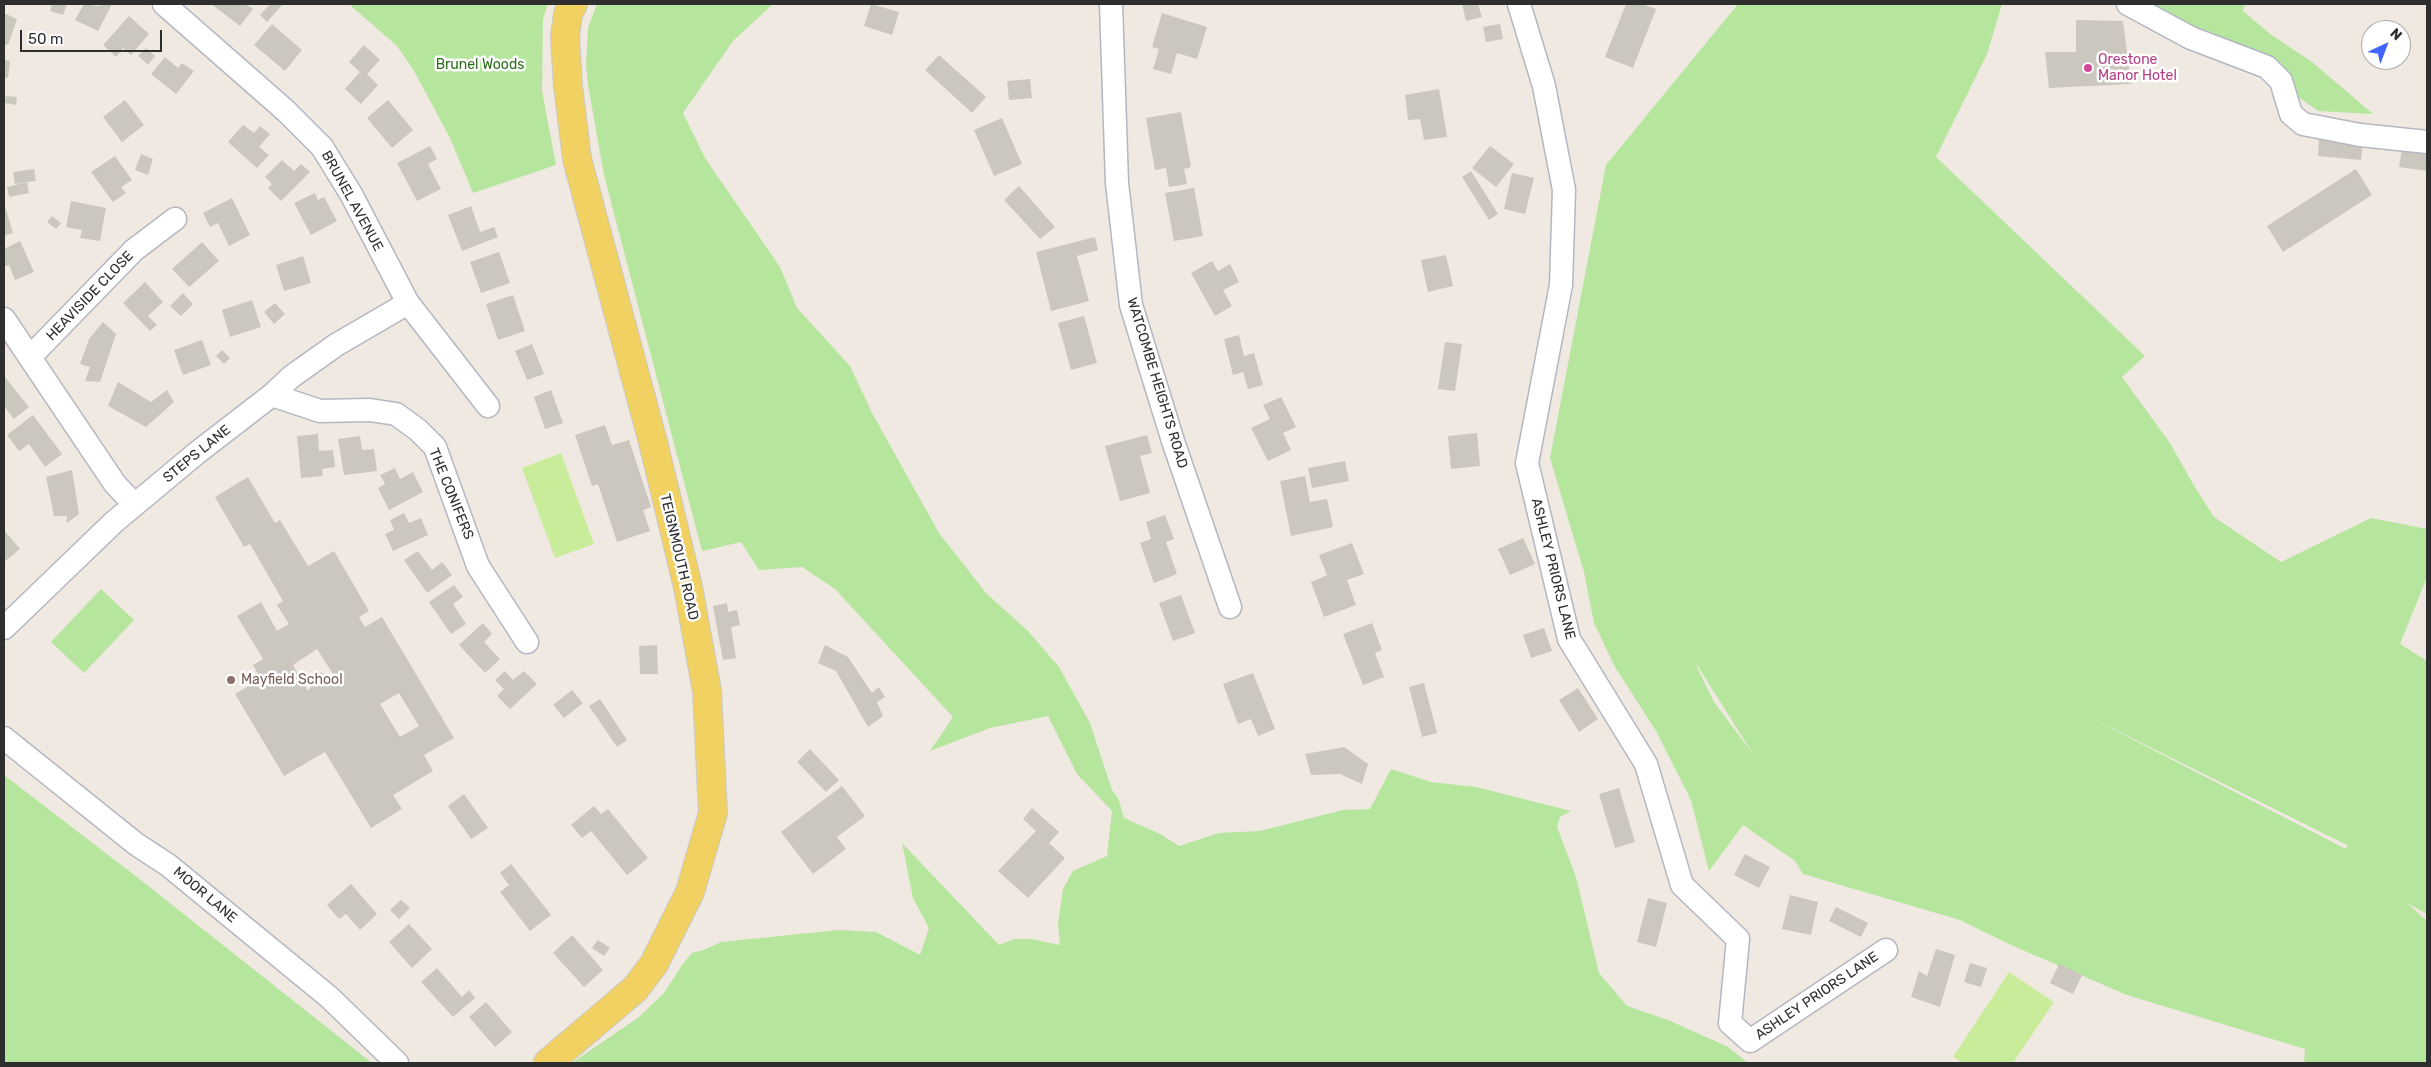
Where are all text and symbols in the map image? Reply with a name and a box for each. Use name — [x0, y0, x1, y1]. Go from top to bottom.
scale bar — [22, 20, 165, 52]
north arrow — [2361, 20, 2411, 70]
text: N — [2386, 25, 2405, 44]
text: 50 m — [28, 30, 63, 48]
place label: Orestone Manor Hotel — [2098, 52, 2177, 84]
park label: Brunel Woods — [436, 57, 524, 73]
marker: Orestone Manor Hotel — [2082, 62, 2094, 74]
street label: BRUNEL AVENUE — [317, 148, 387, 254]
street label: HEAVISIDE CLOSE — [43, 248, 137, 344]
street label: WATCOMBE HEIGHTS ROAD — [1123, 296, 1191, 470]
street label: STEPS LANE — [160, 422, 234, 486]
street label: THE CONIFERS — [425, 446, 477, 542]
street label: TEIGNMOUTH ROAD — [656, 492, 702, 622]
street label: ASHLEY PRIORS LANE — [1527, 497, 1579, 641]
place label: Mayfield School — [241, 672, 343, 688]
marker: Mayfield School — [225, 674, 237, 686]
street label: MOOR LANE — [170, 863, 240, 927]
street label: ASHLEY PRIORS LANE — [1752, 948, 1882, 1044]

